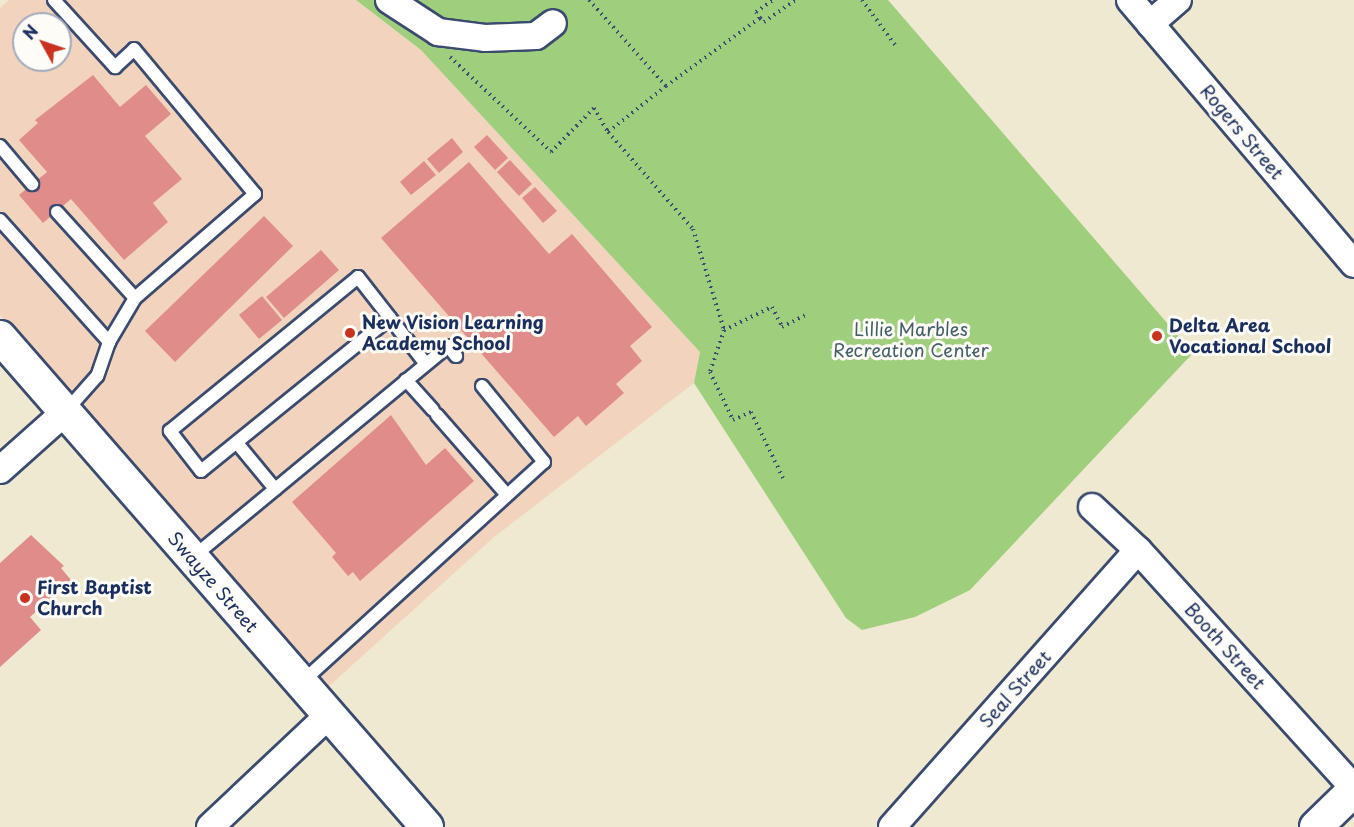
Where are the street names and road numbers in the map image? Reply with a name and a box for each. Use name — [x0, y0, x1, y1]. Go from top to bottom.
street label: Rogers Street — [1196, 80, 1288, 184]
street label: Swayze Street — [163, 527, 263, 637]
street label: Booth Street — [1180, 598, 1270, 694]
street label: Seal Street — [975, 646, 1055, 732]

